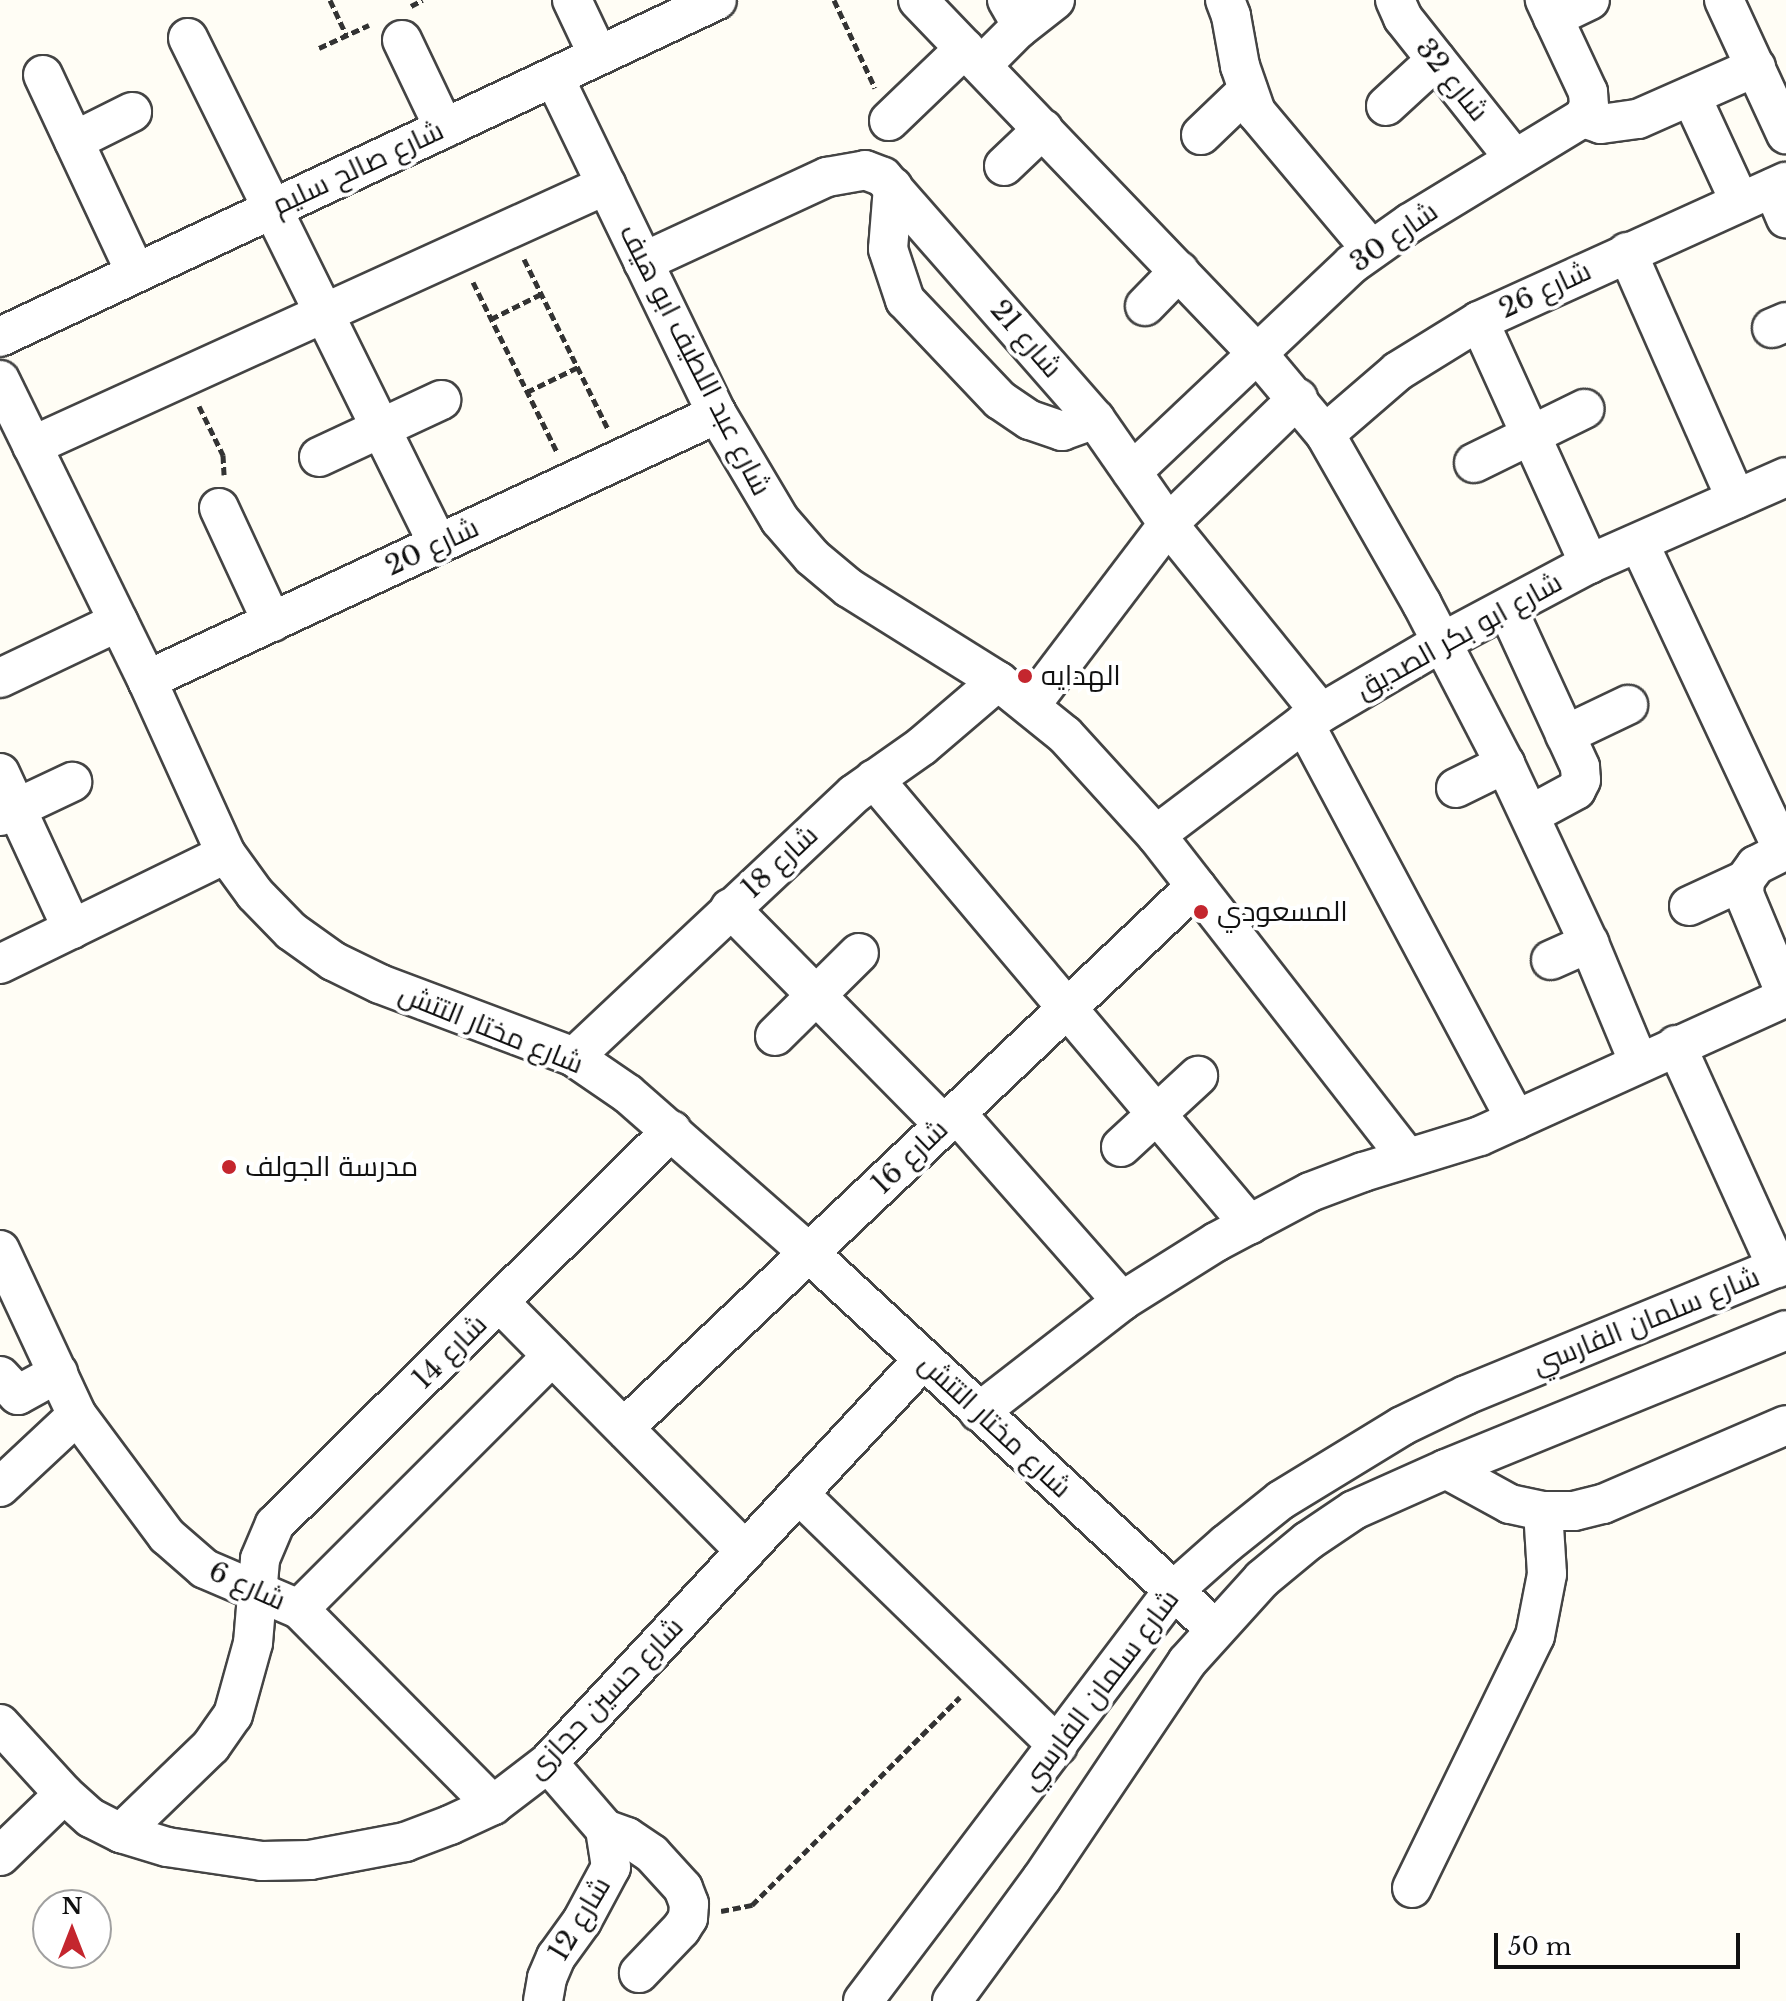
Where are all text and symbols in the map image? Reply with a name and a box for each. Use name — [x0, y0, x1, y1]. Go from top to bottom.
street label: شارع 32 — [1408, 32, 1496, 128]
street label: شارع صالح سليم — [267, 114, 449, 222]
street label: شارع 30 — [1344, 195, 1444, 279]
street label: شارع عبد اللطيف ابو هيف — [612, 219, 778, 501]
street label: شارع 26 — [1494, 254, 1596, 326]
street label: شارع 21 — [983, 293, 1069, 385]
street label: شارع 20 — [380, 511, 484, 583]
street label: شارع ابو بكر الصديق — [1350, 565, 1568, 707]
place label: الهدايه — [1041, 659, 1121, 693]
marker: الهدايه — [1016, 667, 1034, 685]
street label: شارع 18 — [735, 818, 825, 906]
place label: المسعودي — [1217, 895, 1348, 929]
marker: المسعودي — [1192, 903, 1210, 921]
street label: شارع مختار التتش — [394, 977, 588, 1081]
street label: شارع 16 — [865, 1113, 955, 1201]
place label: مدرسة الجولف — [245, 1150, 418, 1184]
marker: مدرسة الجولف — [220, 1158, 238, 1176]
street label: شارع سلمان الفارسي — [1528, 1260, 1764, 1382]
street label: شارع 14 — [406, 1308, 494, 1396]
street label: شارع مختار التتش — [912, 1347, 1078, 1505]
street label: شارع 6 — [203, 1554, 291, 1618]
street label: شارع سلمان الفارسي — [1014, 1583, 1186, 1797]
street label: شارع حسين حجازى — [520, 1610, 690, 1786]
street label: شارع 12 — [542, 1871, 618, 1967]
north arrow — [32, 1889, 112, 1969]
text: N — [62, 1893, 82, 1920]
scale bar — [1498, 1917, 1744, 1967]
text: 50 m — [1508, 1932, 1571, 1961]

